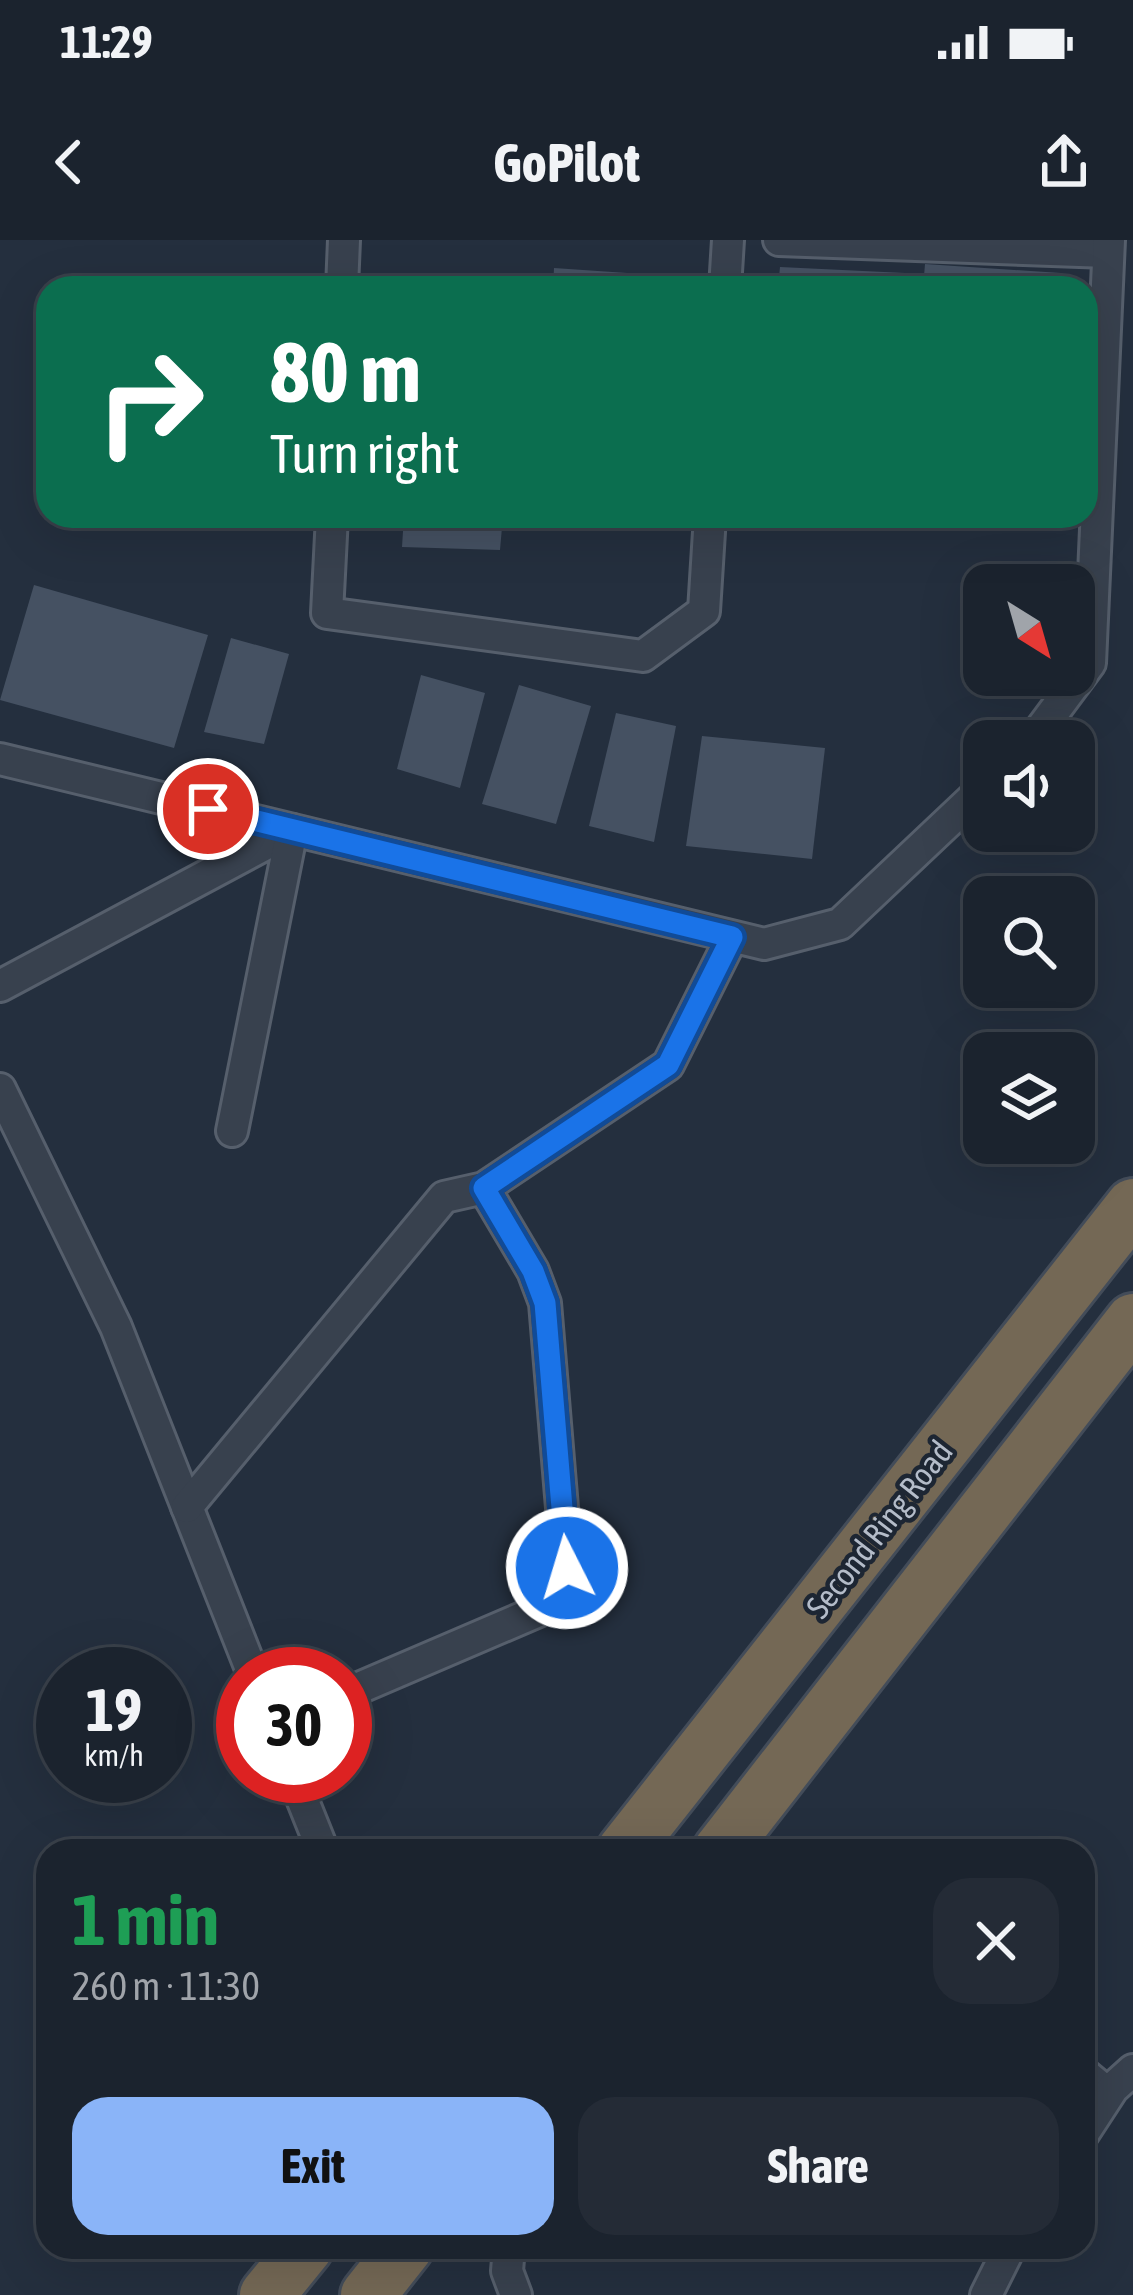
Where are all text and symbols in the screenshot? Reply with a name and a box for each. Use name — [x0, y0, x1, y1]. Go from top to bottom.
text: 11:29 — [60, 16, 153, 68]
icon: back — [36, 129, 102, 195]
icon: share — [1031, 129, 1097, 195]
text: GoPilot — [493, 132, 640, 193]
icon: right — [72, 324, 228, 480]
text: 80 m — [270, 324, 421, 420]
text: Turn right — [270, 423, 460, 484]
north arrow — [963, 564, 1095, 696]
map controls — [963, 564, 1095, 1164]
button: sound — [963, 720, 1095, 852]
pin — [157, 758, 259, 860]
icon: arrive — [175, 776, 241, 842]
button: search — [963, 876, 1095, 1008]
button: layers — [963, 1032, 1095, 1164]
street label: Second Ring Road — [798, 1433, 960, 1625]
position arrow — [504, 1505, 630, 1631]
speed limit sign: 30 — [216, 1647, 372, 1803]
text: 19 — [86, 1675, 142, 1744]
text: km/h — [84, 1738, 144, 1772]
text: 1 min — [72, 1878, 219, 1960]
button: close — [933, 1878, 1059, 2004]
text: 260 m · 11:30 — [72, 1964, 260, 2008]
button: Exit — [72, 2097, 554, 2235]
button: Share — [578, 2097, 1059, 2235]

